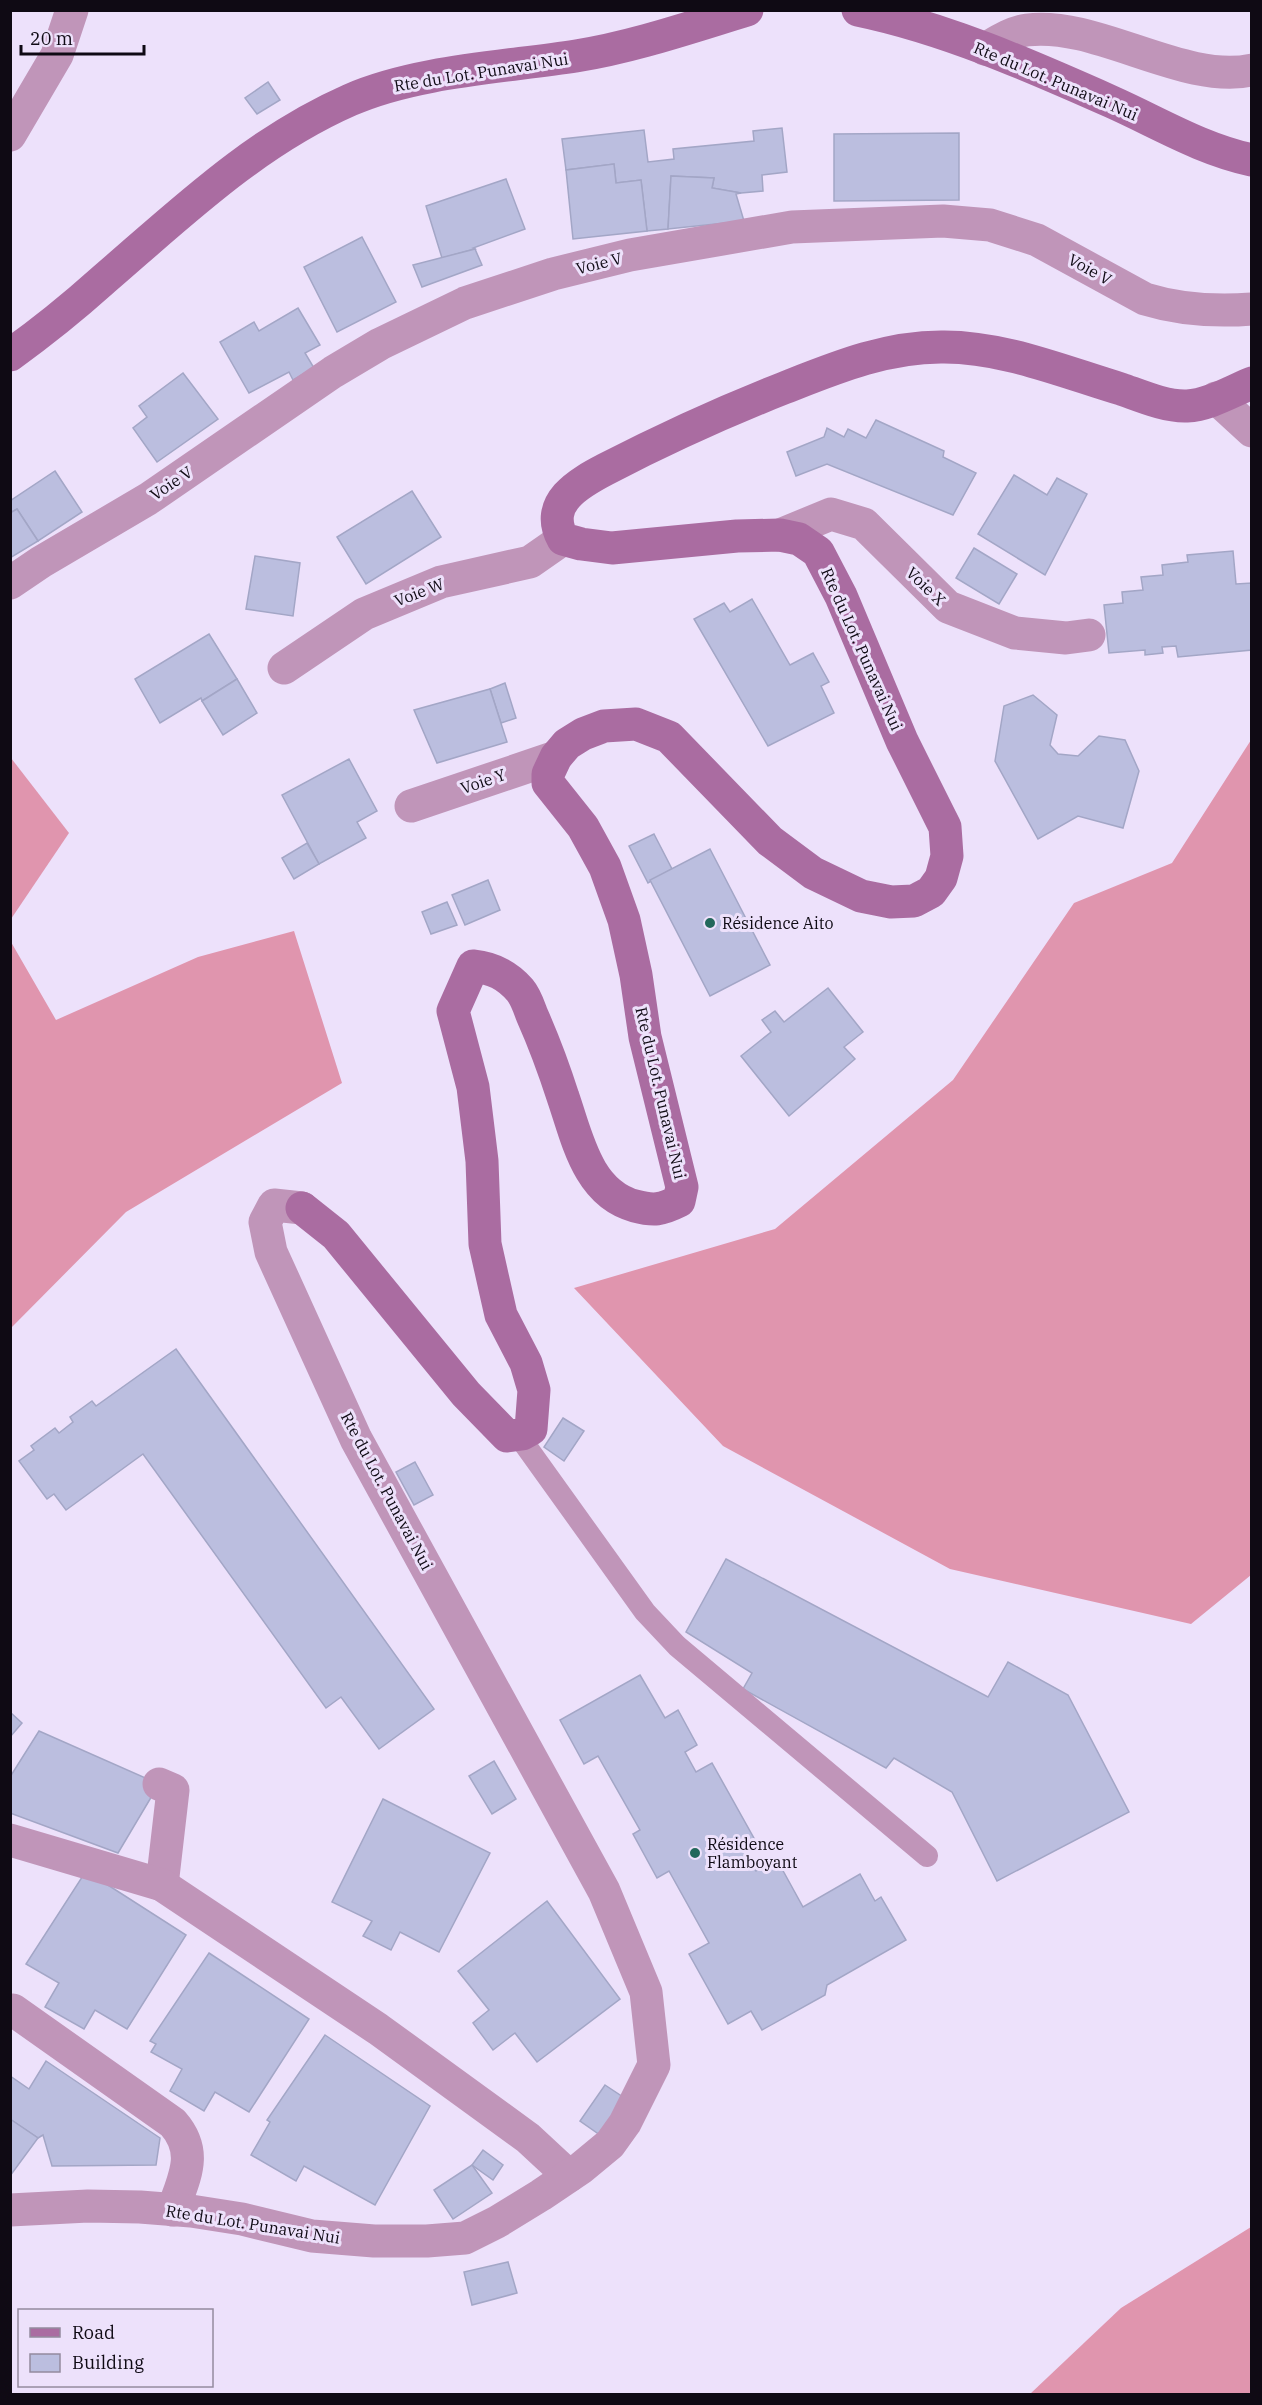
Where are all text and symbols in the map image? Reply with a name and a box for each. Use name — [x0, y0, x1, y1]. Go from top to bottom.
scale bar — [21, 18, 144, 56]
text: 20 m — [30, 27, 73, 50]
street label: Rte du Lot. Punavai Nui — [971, 37, 1141, 125]
street label: Rte du Lot. Punavai Nui — [392, 48, 570, 96]
street label: Voie V — [574, 248, 624, 278]
street label: Voie V — [1065, 249, 1116, 289]
street label: Voie V — [146, 461, 196, 504]
street label: Voie X — [902, 563, 950, 610]
street label: Rte du Lot. Punavai Nui — [817, 564, 907, 734]
street label: Voie W — [391, 573, 447, 611]
street label: Voie Y — [458, 764, 508, 798]
place label: Résidence Aito — [722, 913, 834, 933]
marker: Résidence Aito — [703, 916, 717, 930]
street label: Rte du Lot. Punavai Nui — [631, 1005, 691, 1181]
street label: Rte du Lot. Punavai Nui — [337, 1409, 437, 1573]
place label: Résidence Flamboyant — [707, 1834, 798, 1872]
marker: Résidence Flamboyant — [688, 1846, 702, 1860]
street label: Rte du Lot. Punavai Nui — [164, 2200, 342, 2248]
legend — [18, 2309, 213, 2387]
text: Road — [72, 2321, 115, 2344]
text: Building — [72, 2351, 144, 2374]

